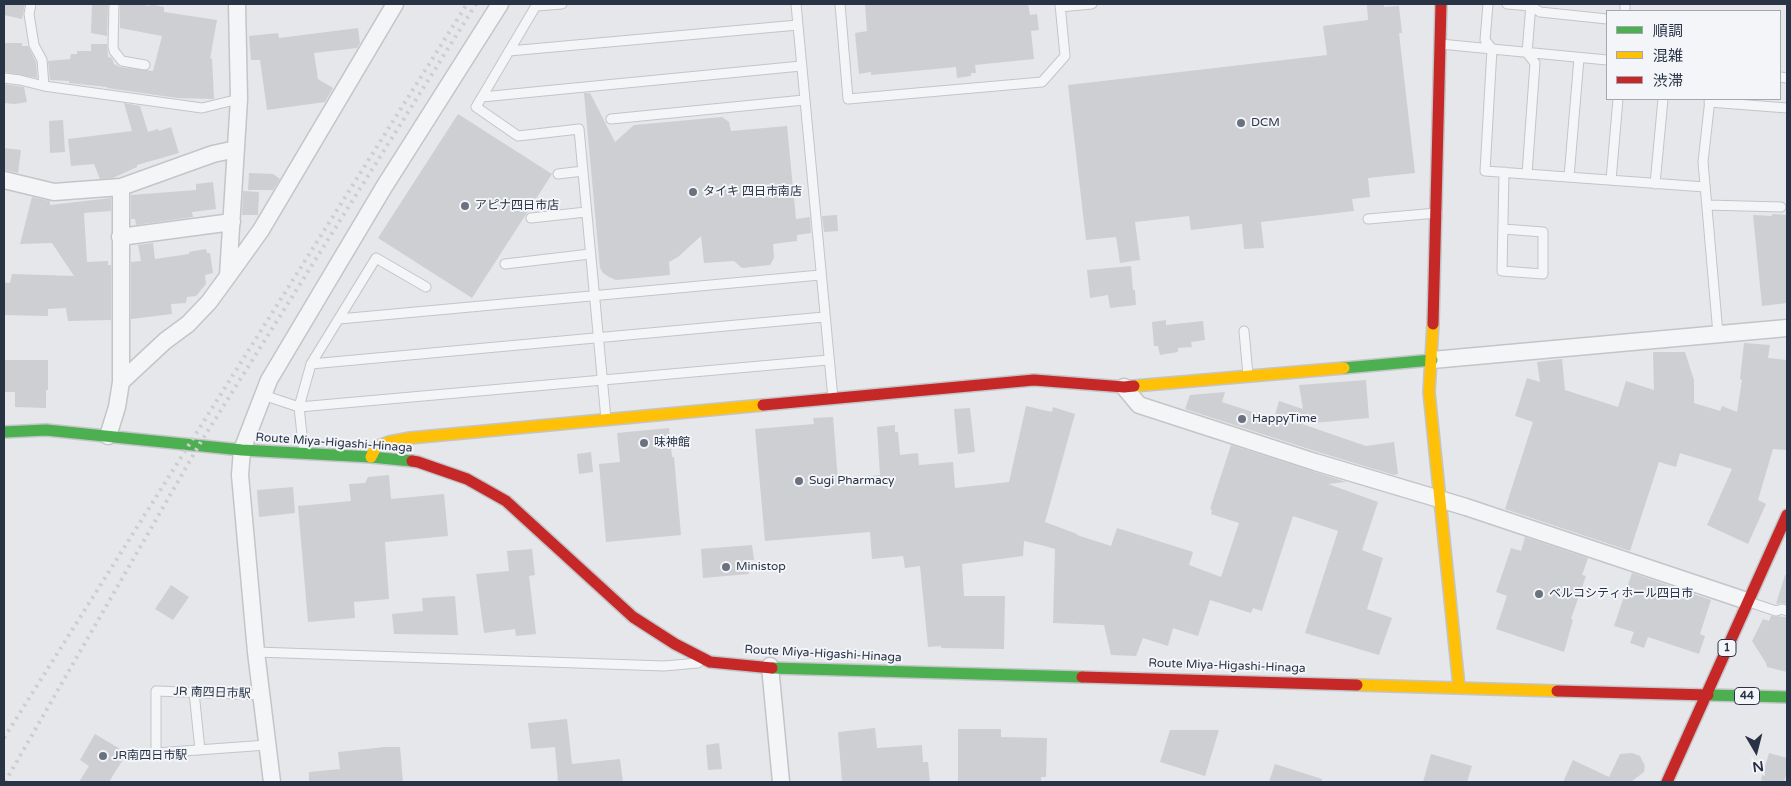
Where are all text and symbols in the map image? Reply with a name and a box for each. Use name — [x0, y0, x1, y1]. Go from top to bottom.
legend — [1606, 10, 1781, 100]
text: 順調 — [1653, 22, 1683, 40]
text: 混雑 — [1653, 47, 1683, 65]
text: 渋滞 — [1653, 72, 1683, 90]
place label: DCM — [1251, 116, 1280, 130]
marker: DCM — [1235, 117, 1247, 129]
place label: タイキ 四日市南店 — [703, 185, 802, 199]
marker: タイキ 四日市南店 — [687, 186, 699, 198]
place label: アピナ四日市店 — [475, 199, 559, 213]
marker: アピナ四日市店 — [459, 200, 471, 212]
place label: HappyTime — [1252, 412, 1317, 426]
marker: HappyTime — [1236, 413, 1248, 425]
street label: Route Miya-Higashi-Hinaga — [255, 430, 413, 456]
place label: 味神館 — [654, 436, 690, 450]
marker: 味神館 — [638, 437, 650, 449]
place label: Sugi Pharmacy — [809, 474, 895, 488]
marker: Sugi Pharmacy — [793, 475, 805, 487]
place label: Ministop — [736, 560, 786, 574]
marker: Ministop — [720, 561, 732, 573]
place label: ベルコシティホール四日市 — [1549, 587, 1693, 601]
marker: ベルコシティホール四日市 — [1533, 588, 1545, 600]
road number: 1 — [1718, 640, 1736, 656]
street label: Route Miya-Higashi-Hinaga — [744, 643, 902, 665]
street label: Route Miya-Higashi-Hinaga — [1148, 656, 1306, 676]
street label: JR 南四日市駅 — [173, 684, 251, 702]
road number: 44 — [1734, 688, 1760, 704]
north arrow — [1731, 726, 1781, 776]
place label: JR南四日市駅 — [113, 749, 187, 763]
marker: JR南四日市駅 — [97, 750, 109, 762]
text: N — [1751, 757, 1765, 776]

